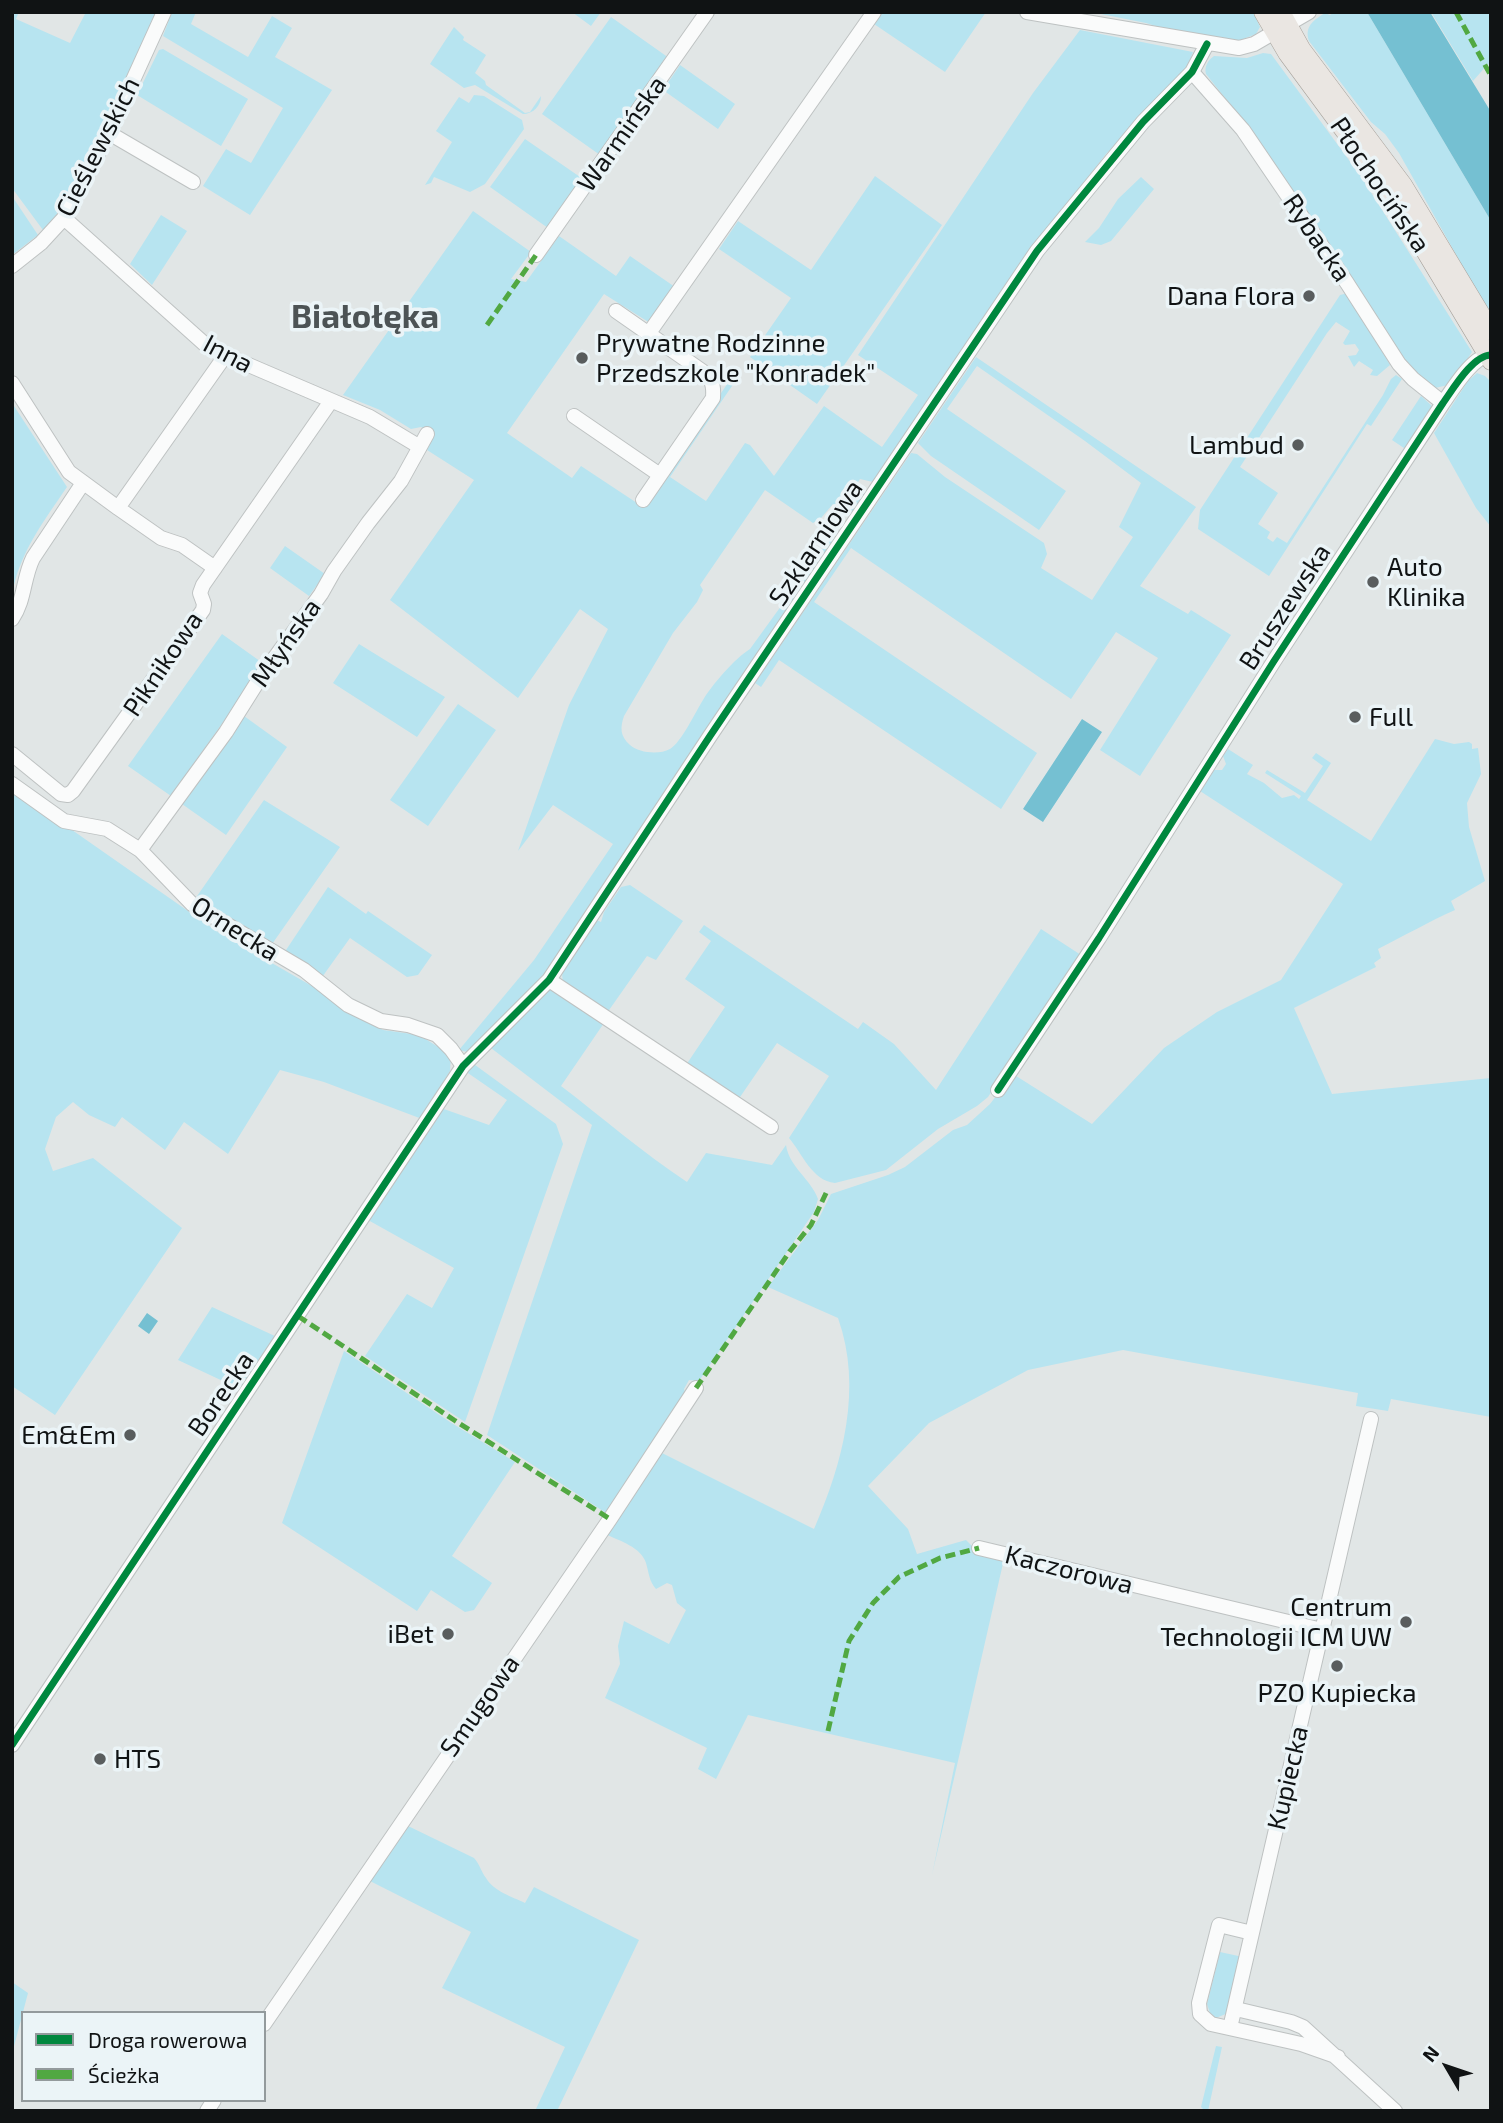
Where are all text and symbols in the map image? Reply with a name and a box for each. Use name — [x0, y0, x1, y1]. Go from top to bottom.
street label: Warmińska — [571, 70, 673, 198]
street label: Cieślewskich — [50, 72, 146, 222]
street label: Płochocińska — [1323, 112, 1437, 258]
street label: Rybacka — [1276, 188, 1358, 288]
place label: Dana Flora — [1167, 280, 1295, 312]
marker: Dana Flora — [1301, 288, 1317, 304]
district label: Białołęka — [291, 297, 439, 337]
place label: Prywatne Rodzinne Przedszkole "Konradek" — [596, 327, 875, 388]
street label: Inna — [198, 328, 258, 380]
marker: Prywatne Rodzinne Przedszkole "Konradek" — [574, 350, 590, 366]
place label: Lambud — [1189, 429, 1284, 461]
marker: Lambud — [1290, 437, 1306, 453]
street label: Szklarniowa — [762, 474, 870, 612]
street label: Bruszewska — [1233, 538, 1337, 676]
place label: Auto Klinika — [1387, 551, 1466, 612]
marker: Auto Klinika — [1365, 574, 1381, 590]
street label: Młyńska — [244, 593, 328, 693]
street label: Piknikowa — [117, 606, 209, 722]
place label: Full — [1369, 701, 1413, 733]
marker: Full — [1347, 709, 1363, 725]
street label: Ornecka — [186, 890, 284, 968]
street label: Borecka — [181, 1346, 261, 1442]
place label: Em&Em — [21, 1419, 116, 1451]
marker: Em&Em — [122, 1427, 138, 1443]
street label: Kaczorowa — [1002, 1539, 1136, 1601]
place label: Centrum Technologii ICM UW — [1160, 1591, 1392, 1652]
marker: Centrum Technologii ICM UW — [1398, 1614, 1414, 1630]
place label: iBet — [388, 1618, 434, 1650]
marker: iBet — [440, 1626, 456, 1642]
street label: Smugowa — [434, 1649, 526, 1763]
marker: PZO Kupiecka — [1329, 1658, 1345, 1674]
place label: PZO Kupiecka — [1258, 1677, 1416, 1709]
street label: Kupiecka — [1261, 1723, 1315, 1833]
place label: HTS — [114, 1743, 161, 1775]
marker: HTS — [92, 1751, 108, 1767]
legend — [21, 2011, 266, 2102]
text: Droga rowerowa — [88, 2027, 247, 2052]
north arrow — [1412, 2032, 1482, 2102]
text: N — [1417, 2041, 1444, 2066]
text: Ścieżka — [88, 2062, 159, 2087]

